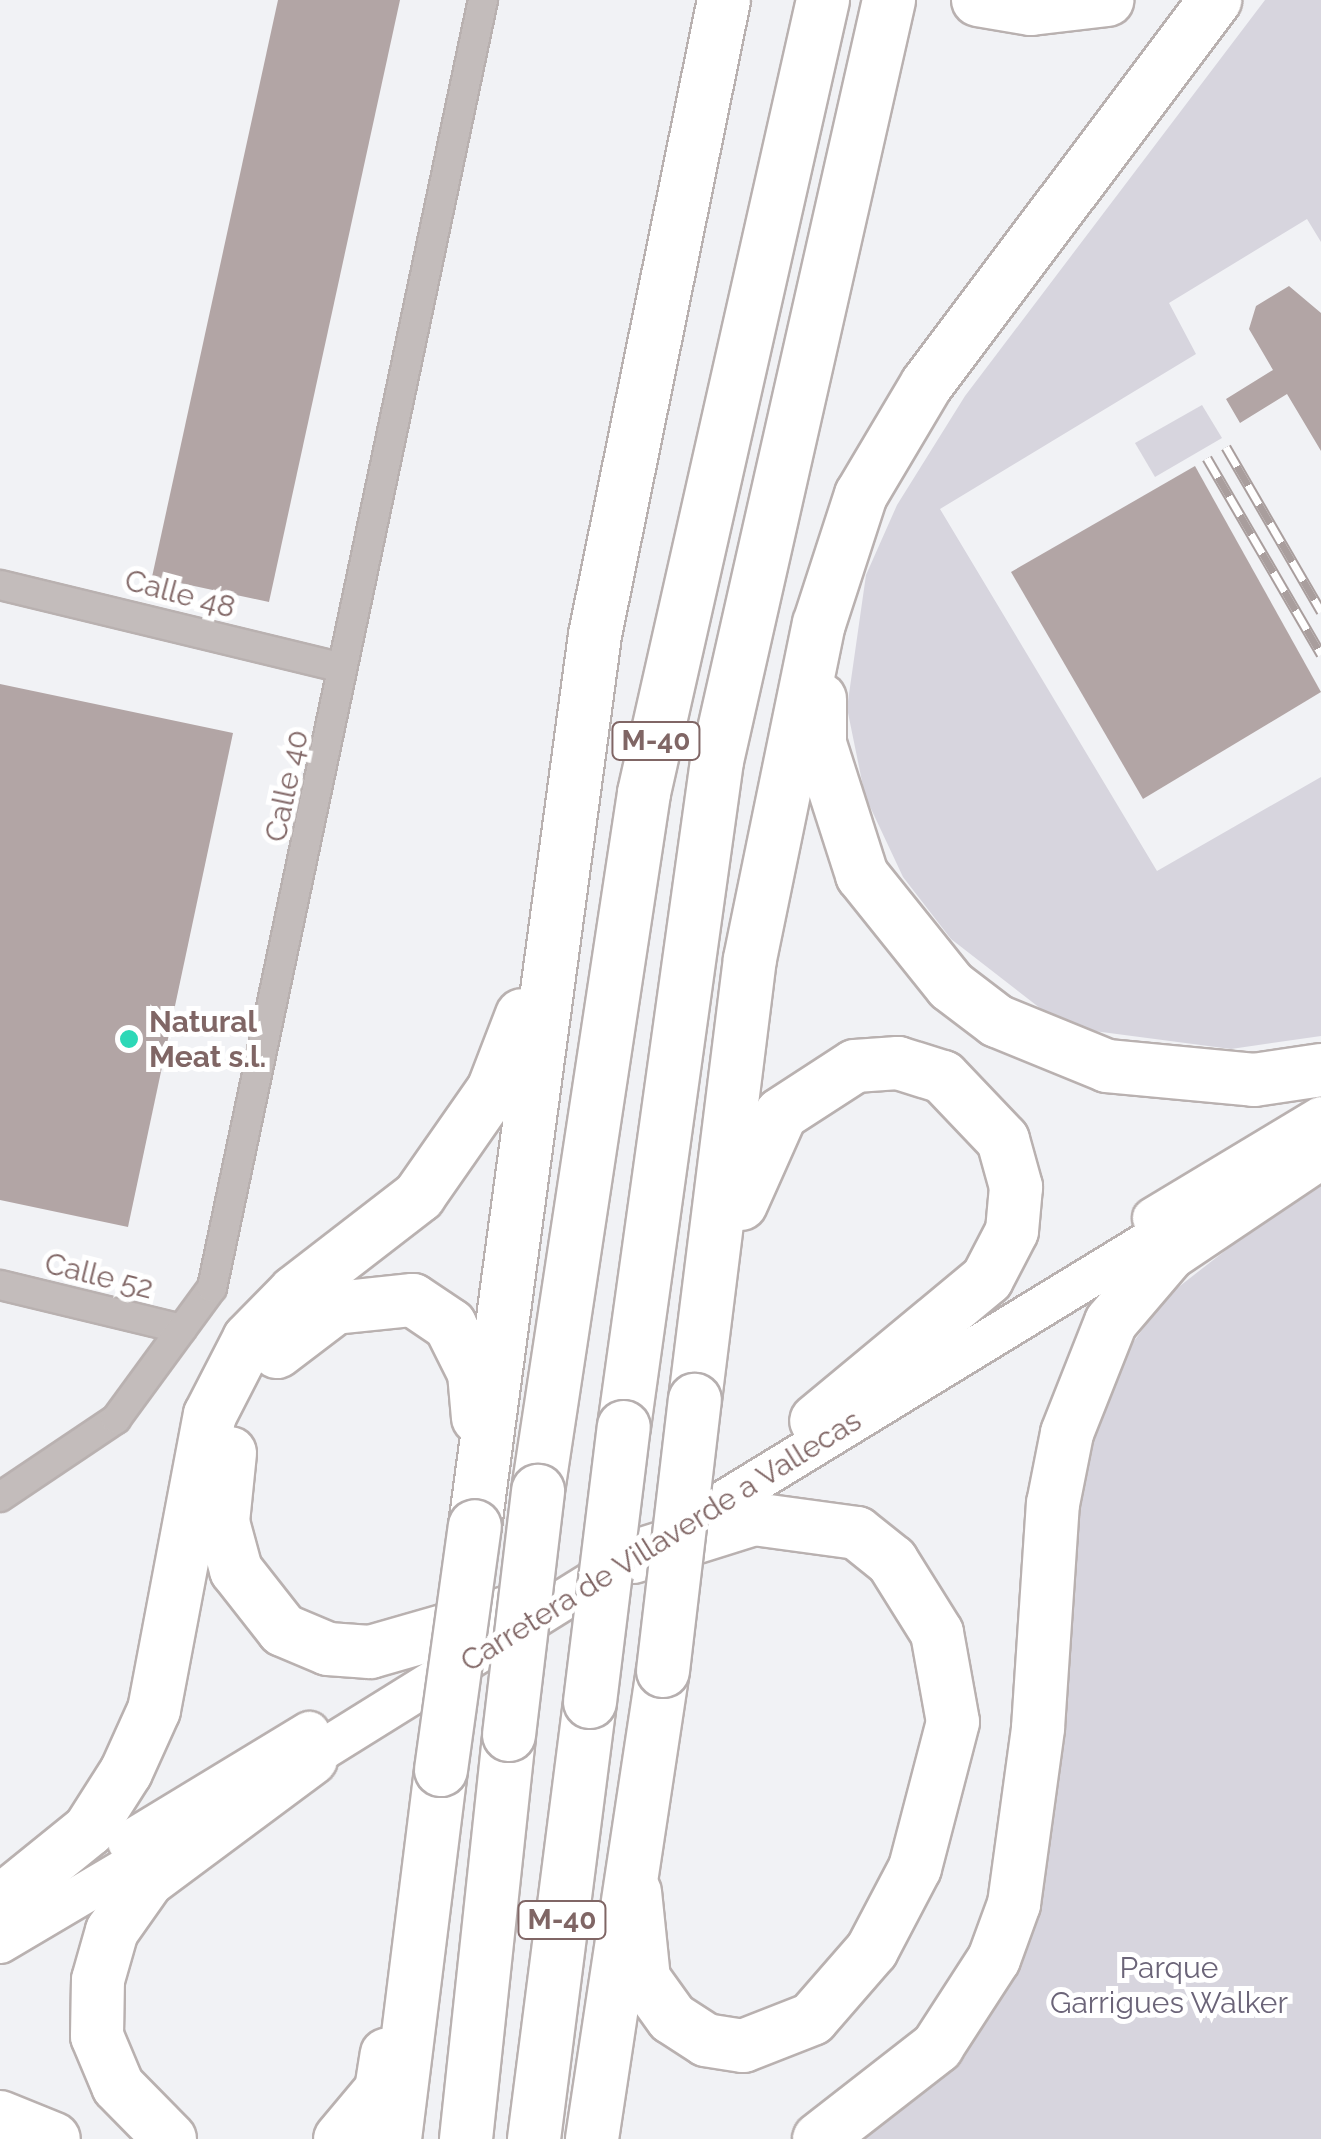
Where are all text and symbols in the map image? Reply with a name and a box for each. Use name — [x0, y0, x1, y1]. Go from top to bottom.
street label: Calle 48 — [121, 562, 239, 626]
road number: M-40 — [611, 718, 701, 764]
street label: Calle 40 — [258, 727, 316, 845]
place label: Natural Meat s.l. — [149, 1004, 266, 1074]
marker: Natural Meat s.l. — [118, 1028, 140, 1050]
street label: Calle 52 — [41, 1245, 157, 1307]
street label: Carretera de Villaverde a Vallecas — [453, 1402, 869, 1680]
road number: M-40 — [517, 1897, 607, 1943]
park label: Parque Garrigues Walker — [1049, 1950, 1289, 2020]

